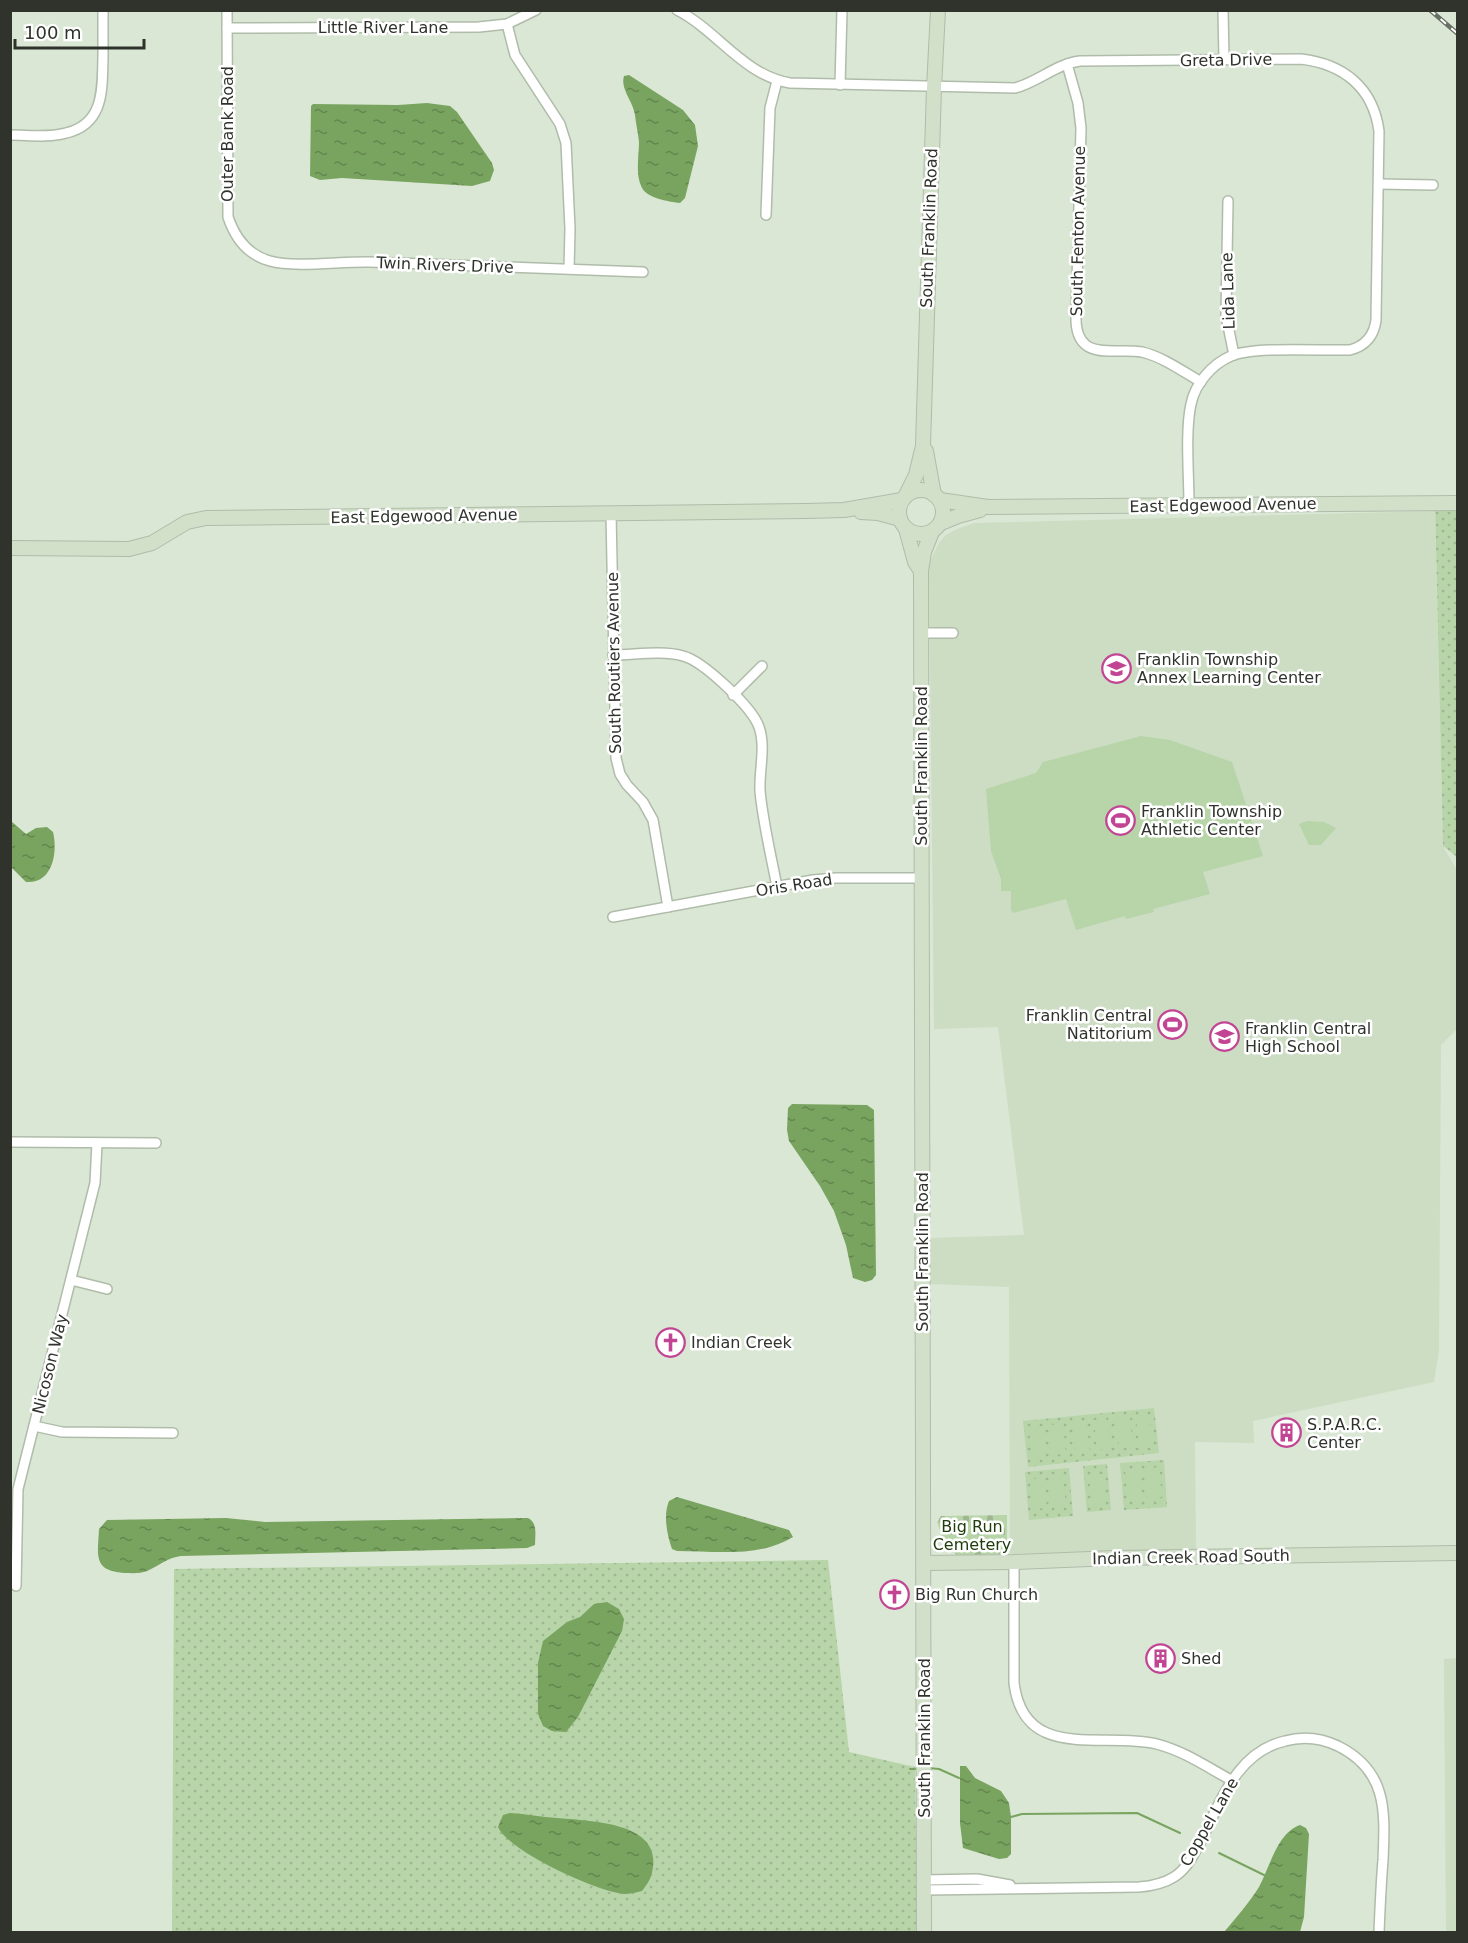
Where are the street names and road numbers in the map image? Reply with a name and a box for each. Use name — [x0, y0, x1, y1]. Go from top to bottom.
street label: Little River Lane — [318, 18, 448, 37]
street label: Greta Drive — [1180, 50, 1272, 70]
street label: Outer Bank Road — [218, 66, 237, 202]
street label: South Fenton Avenue — [1067, 146, 1089, 316]
street label: South Franklin Road — [917, 148, 941, 308]
street label: Lida Lane — [1217, 252, 1239, 330]
street label: Twin Rivers Drive — [375, 253, 514, 277]
street label: East Edgewood Avenue — [1129, 494, 1317, 516]
street label: East Edgewood Avenue — [330, 505, 518, 527]
street label: South Routiers Avenue — [603, 572, 625, 754]
street label: South Franklin Road — [912, 686, 931, 846]
street label: Oris Road — [754, 870, 834, 900]
street label: South Franklin Road — [913, 1172, 932, 1332]
street label: Nicoson Way — [28, 1312, 72, 1416]
street label: Indian Creek Road South — [1092, 1546, 1290, 1568]
street label: South Franklin Road — [915, 1658, 934, 1818]
street label: Coppel Lane — [1176, 1774, 1242, 1870]

